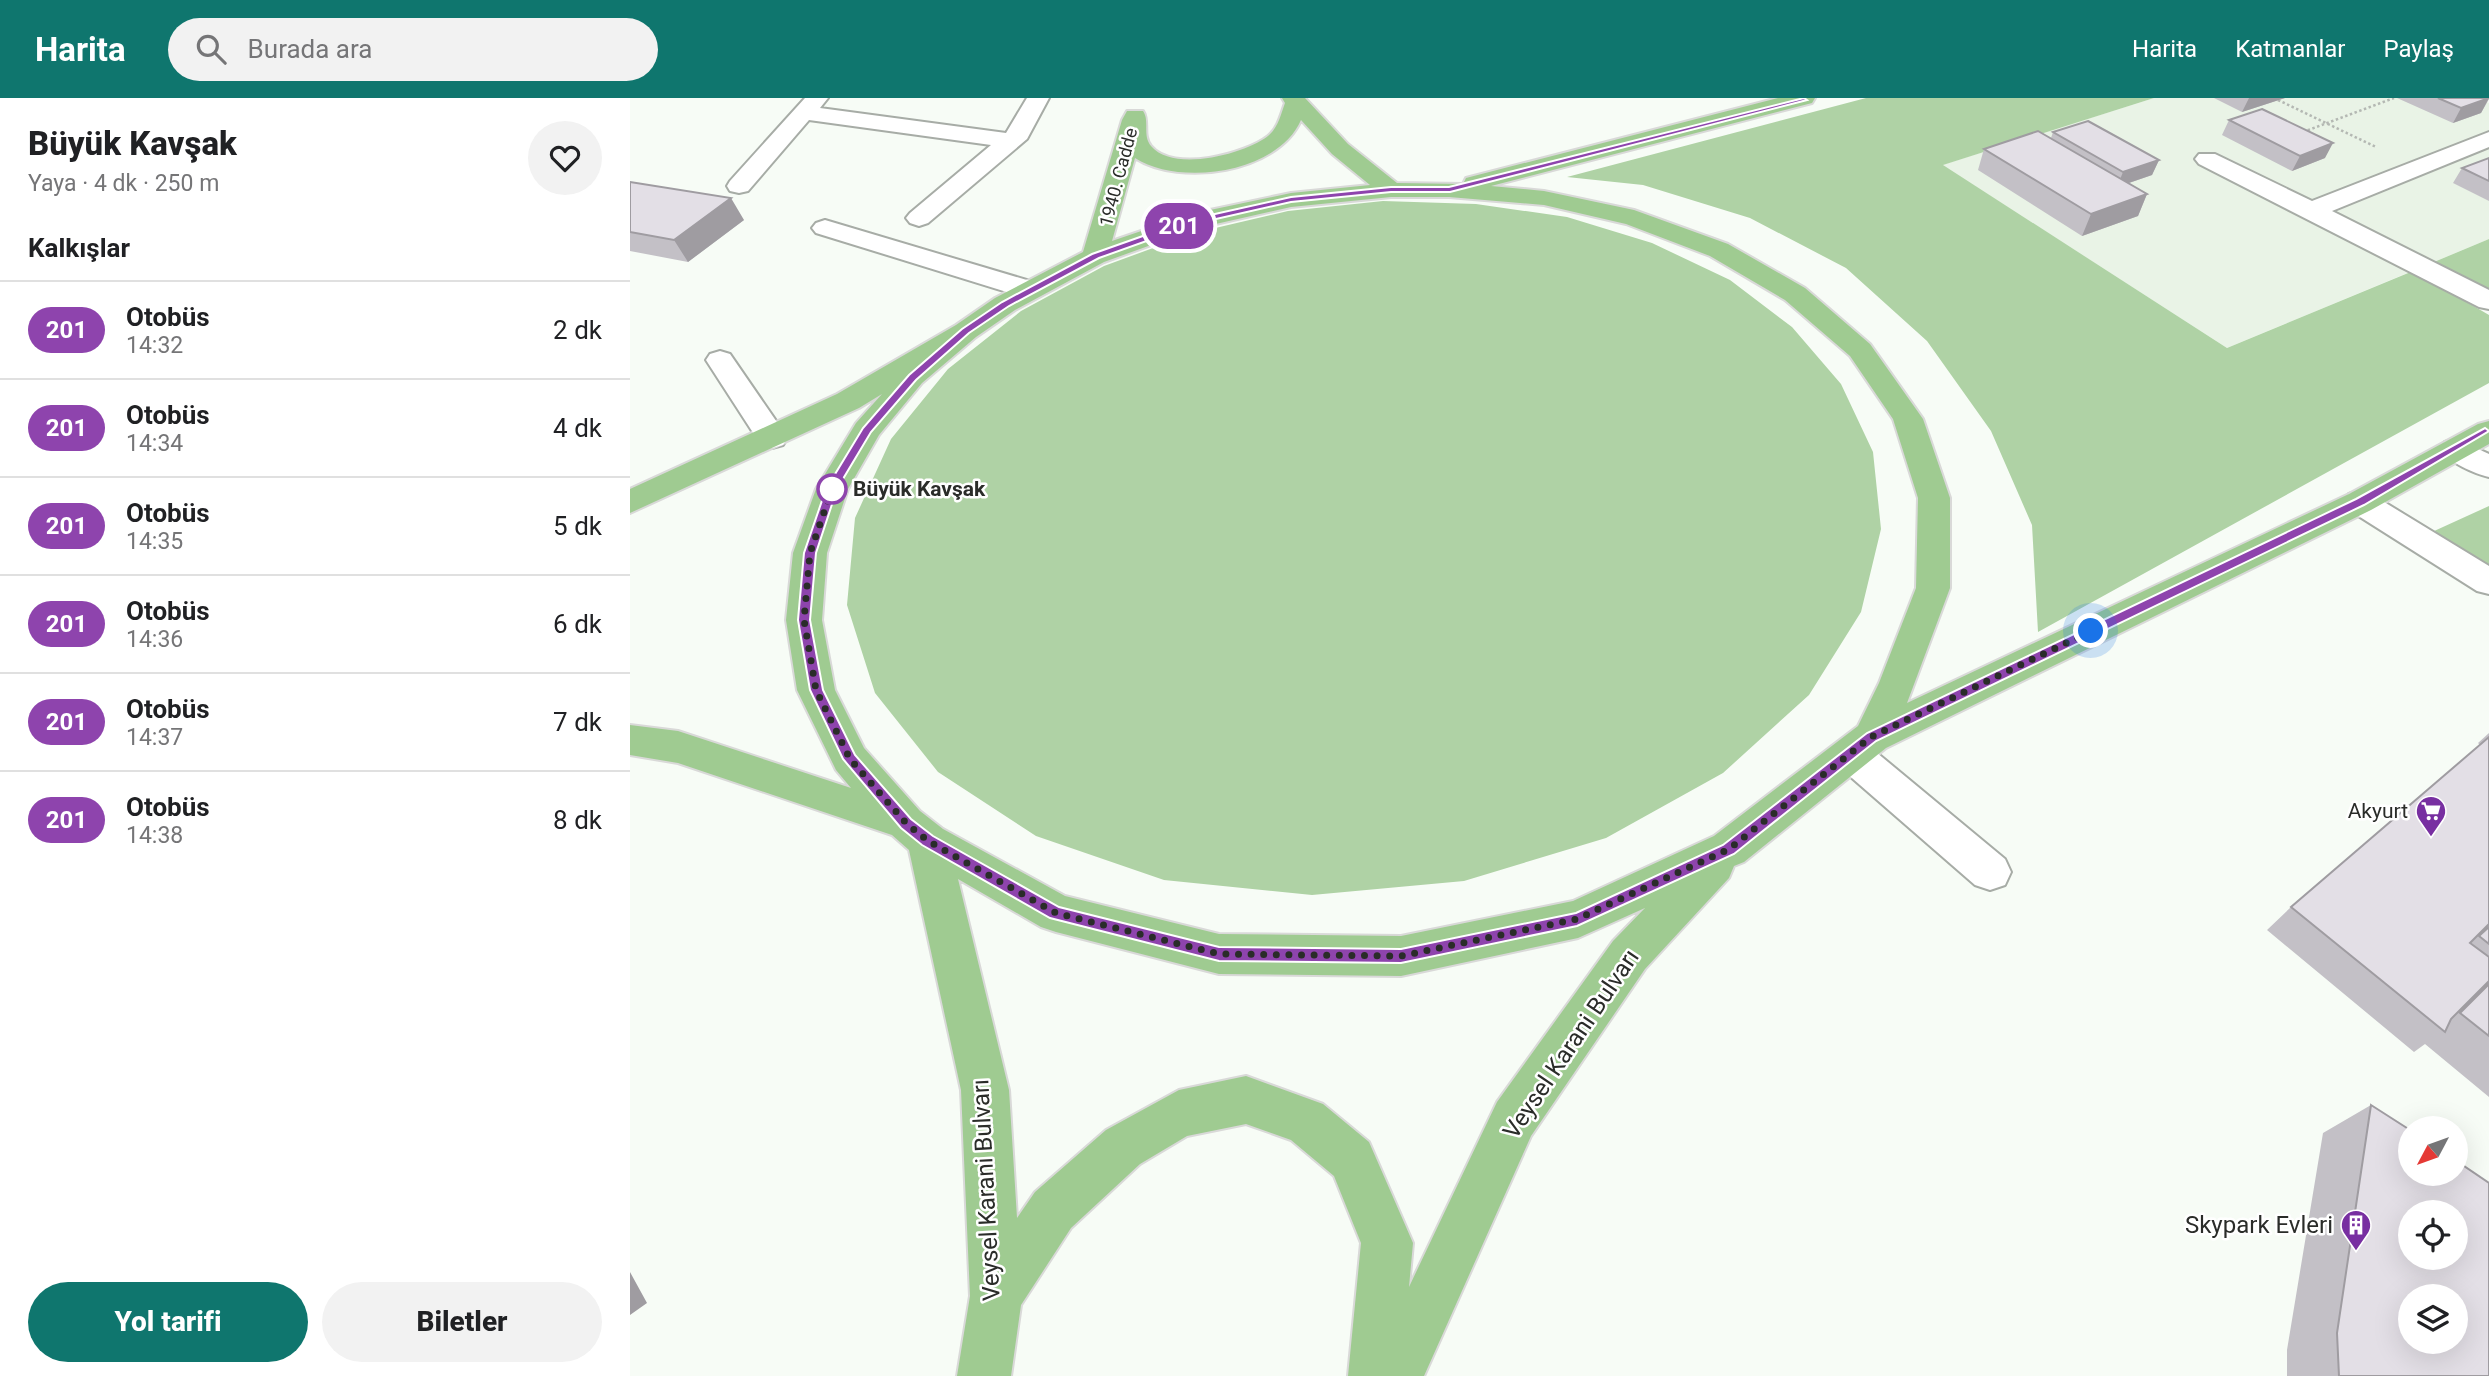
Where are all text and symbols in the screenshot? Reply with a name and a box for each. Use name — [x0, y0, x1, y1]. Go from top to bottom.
search box — [168, 18, 658, 81]
text: Harita — [35, 30, 126, 69]
icon: search — [192, 30, 230, 68]
text: Burada ara — [248, 34, 372, 64]
text: Harita — [2132, 35, 2197, 63]
text: Katmanlar — [2235, 35, 2345, 63]
text: Paylaş — [2383, 35, 2454, 63]
button: heart — [528, 121, 602, 195]
text: Büyük Kavşak — [28, 124, 237, 163]
street label: 1940. Cadde — [1095, 125, 1141, 229]
text: Yaya · 4 dk · 250 m — [28, 170, 219, 197]
line badge: 201 — [1139, 203, 1219, 249]
text: 201 — [1158, 212, 1200, 240]
text: Kalkışlar — [28, 233, 130, 263]
text: Otobüs — [126, 302, 210, 332]
text: 2 dk — [553, 315, 602, 345]
text: 201 — [46, 316, 87, 344]
text: 14:32 — [126, 332, 183, 359]
text: Otobüs — [126, 400, 210, 430]
text: 4 dk — [553, 413, 602, 443]
text: 201 — [46, 414, 87, 442]
text: 14:34 — [126, 430, 183, 457]
marker: Büyük Kavşak — [817, 474, 847, 504]
place label: Büyük Kavşak — [853, 477, 986, 501]
text: Otobüs — [126, 498, 210, 528]
text: 5 dk — [553, 511, 602, 541]
text: 201 — [46, 512, 87, 540]
text: 14:35 — [126, 528, 183, 555]
text: Otobüs — [126, 596, 210, 626]
text: 6 dk — [553, 609, 602, 639]
text: 201 — [46, 610, 87, 638]
your location — [2073, 613, 2108, 648]
text: 14:36 — [126, 626, 183, 653]
text: Otobüs — [126, 694, 210, 724]
text: 7 dk — [553, 707, 602, 737]
text: 201 — [46, 708, 87, 736]
text: 14:37 — [126, 724, 183, 751]
text: Otobüs — [126, 792, 210, 822]
supermarket icon: Akyurt — [2414, 794, 2448, 838]
place label: Akyurt — [2348, 799, 2408, 823]
text: 8 dk — [553, 805, 602, 835]
text: 201 — [46, 806, 87, 834]
text: 14:38 — [126, 822, 183, 849]
street label: Veysel Karani Bulvarı — [1497, 944, 1645, 1144]
street label: Veysel Karani Bulvarı — [966, 1078, 1006, 1302]
north arrow — [2398, 1116, 2468, 1186]
map controls — [2398, 1116, 2468, 1354]
button: locate — [2398, 1200, 2468, 1270]
building icon: Skypark Evleri — [2339, 1208, 2373, 1252]
place label: Skypark Evleri — [2185, 1211, 2333, 1239]
button: Yol tarifi — [28, 1282, 308, 1362]
button: Biletler — [322, 1282, 602, 1362]
button: layers — [2398, 1284, 2468, 1354]

